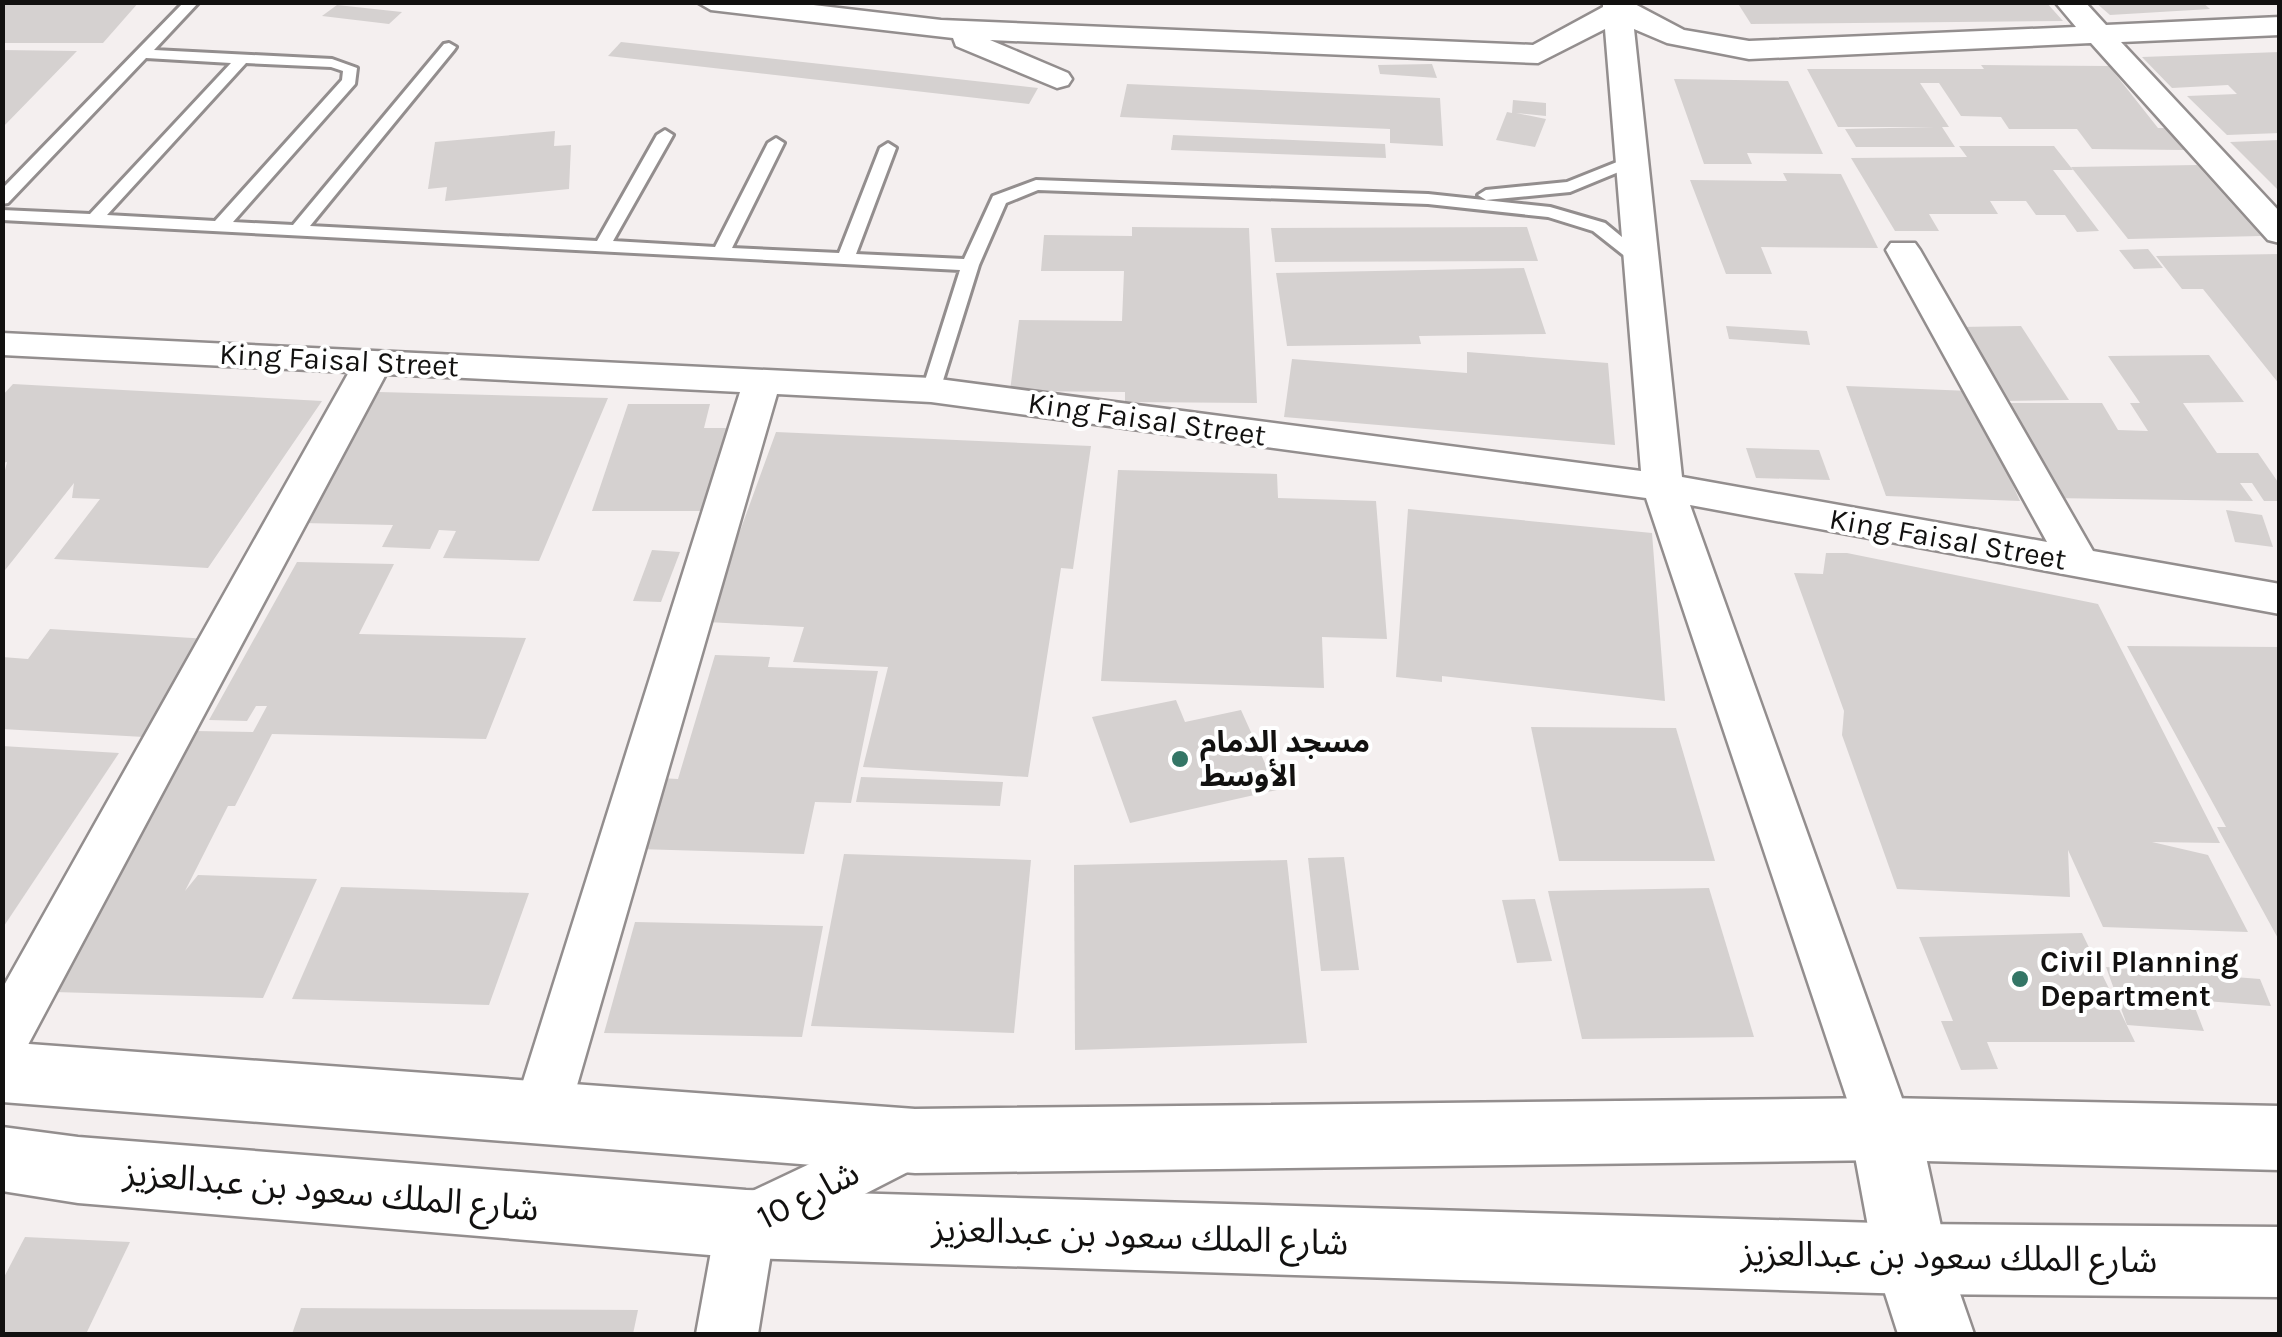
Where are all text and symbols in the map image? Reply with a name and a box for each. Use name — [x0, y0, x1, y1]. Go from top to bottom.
street label: King Faisal Street — [218, 336, 460, 384]
street label: King Faisal Street — [1026, 384, 1268, 454]
street label: King Faisal Street — [1827, 500, 2069, 578]
place label: مسجد الدمام الأوسط — [1200, 724, 1370, 794]
marker: مسجد الدمام الأوسط — [1169, 748, 1191, 770]
place label: Civil Planning Department — [2040, 944, 2238, 1014]
marker: Civil Planning Department — [2009, 968, 2031, 990]
street label: شارع الملك سعود بن عبدالعزيز — [120, 1152, 540, 1235]
street label: شارع 10 — [750, 1152, 868, 1242]
street label: شارع الملك سعود بن عبدالعزيز — [930, 1208, 1349, 1269]
street label: شارع الملك سعود بن عبدالعزيز — [1739, 1233, 2158, 1286]

